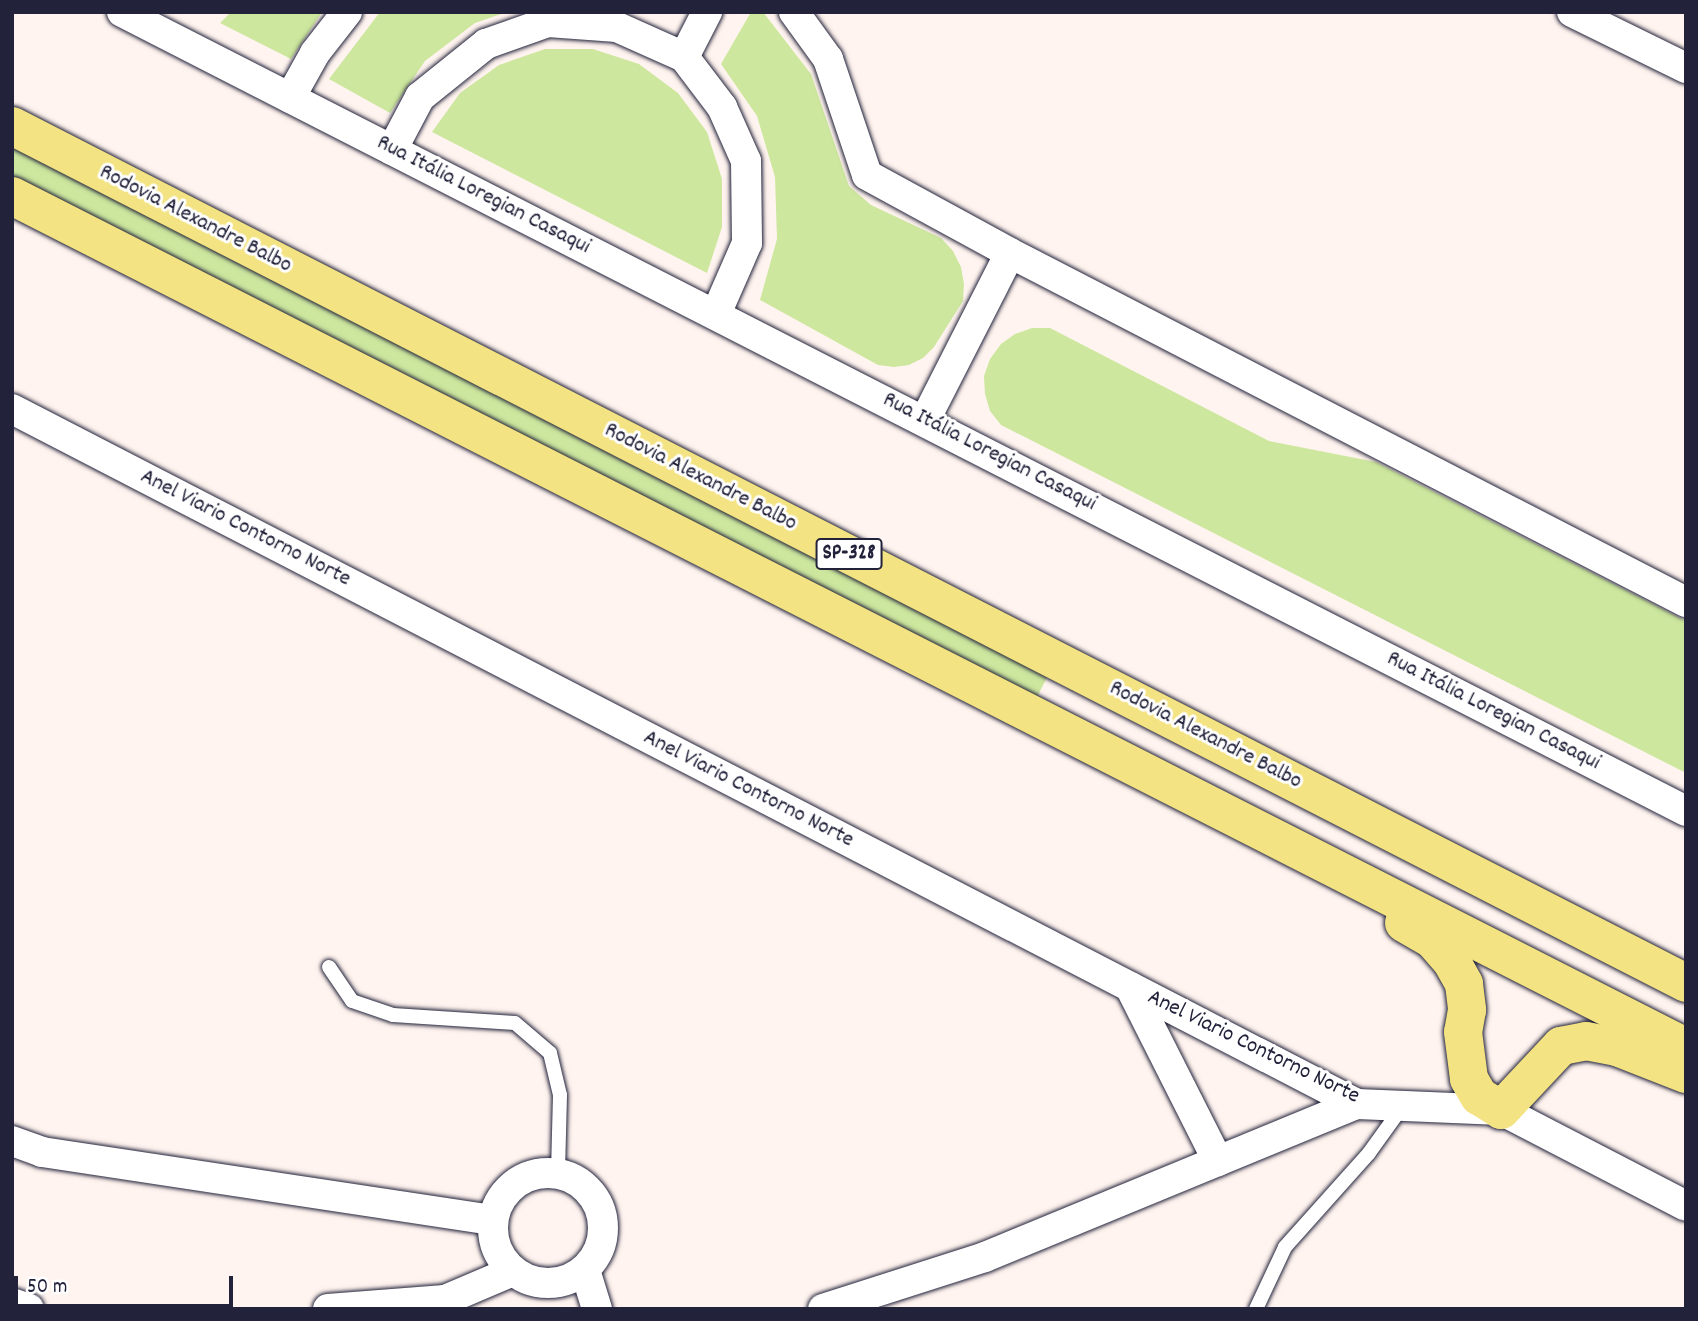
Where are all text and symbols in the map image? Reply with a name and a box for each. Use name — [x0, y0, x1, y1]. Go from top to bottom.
street label: Rua Itália Loregian Casaqui — [371, 130, 595, 262]
street label: Rodovia Alexandre Balbo — [94, 159, 296, 281]
street label: Rua Itália Loregian Casaqui — [877, 387, 1101, 519]
street label: Rodovia Alexandre Balbo — [599, 417, 801, 539]
street label: Anel Viario Contorno Norte — [135, 464, 355, 594]
road number: SP-328 — [814, 536, 884, 572]
street label: Rua Itália Loregian Casaqui — [1381, 646, 1605, 778]
street label: Rodovia Alexandre Balbo — [1104, 675, 1306, 797]
street label: Anel Viario Contorno Norte — [638, 725, 858, 855]
street label: Anel Viario Contorno Norte — [1142, 985, 1364, 1111]
scale bar — [18, 1262, 236, 1306]
text: 50 m — [27, 1273, 67, 1303]

